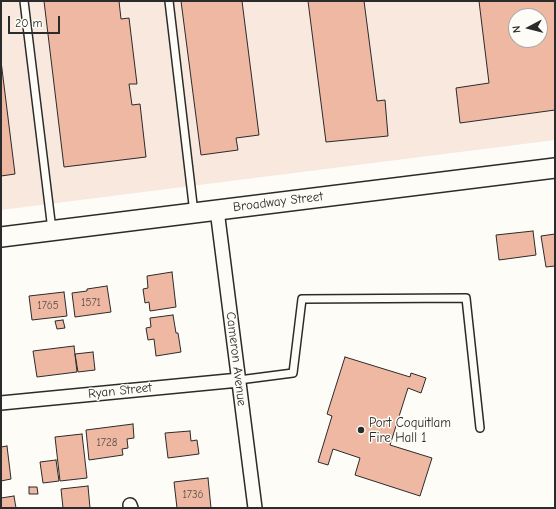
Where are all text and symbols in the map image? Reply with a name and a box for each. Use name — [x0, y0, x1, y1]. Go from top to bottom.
scale bar — [10, 8, 62, 34]
north arrow — [508, 8, 548, 48]
text: 20 m — [15, 16, 43, 30]
text: N — [510, 25, 523, 34]
street label: Broadway Street — [232, 189, 324, 215]
house number: 1571 — [81, 296, 101, 310]
house number: 1765 — [37, 299, 59, 313]
street label: Cameron Avenue — [222, 311, 250, 407]
street label: Ryan Street — [87, 380, 153, 402]
place label: Port Coquitlam Fire Hall 1 — [369, 415, 451, 446]
marker: Port Coquitlam Fire Hall 1 — [356, 425, 366, 435]
house number: 1728 — [97, 436, 117, 450]
house number: 1736 — [182, 488, 204, 502]

